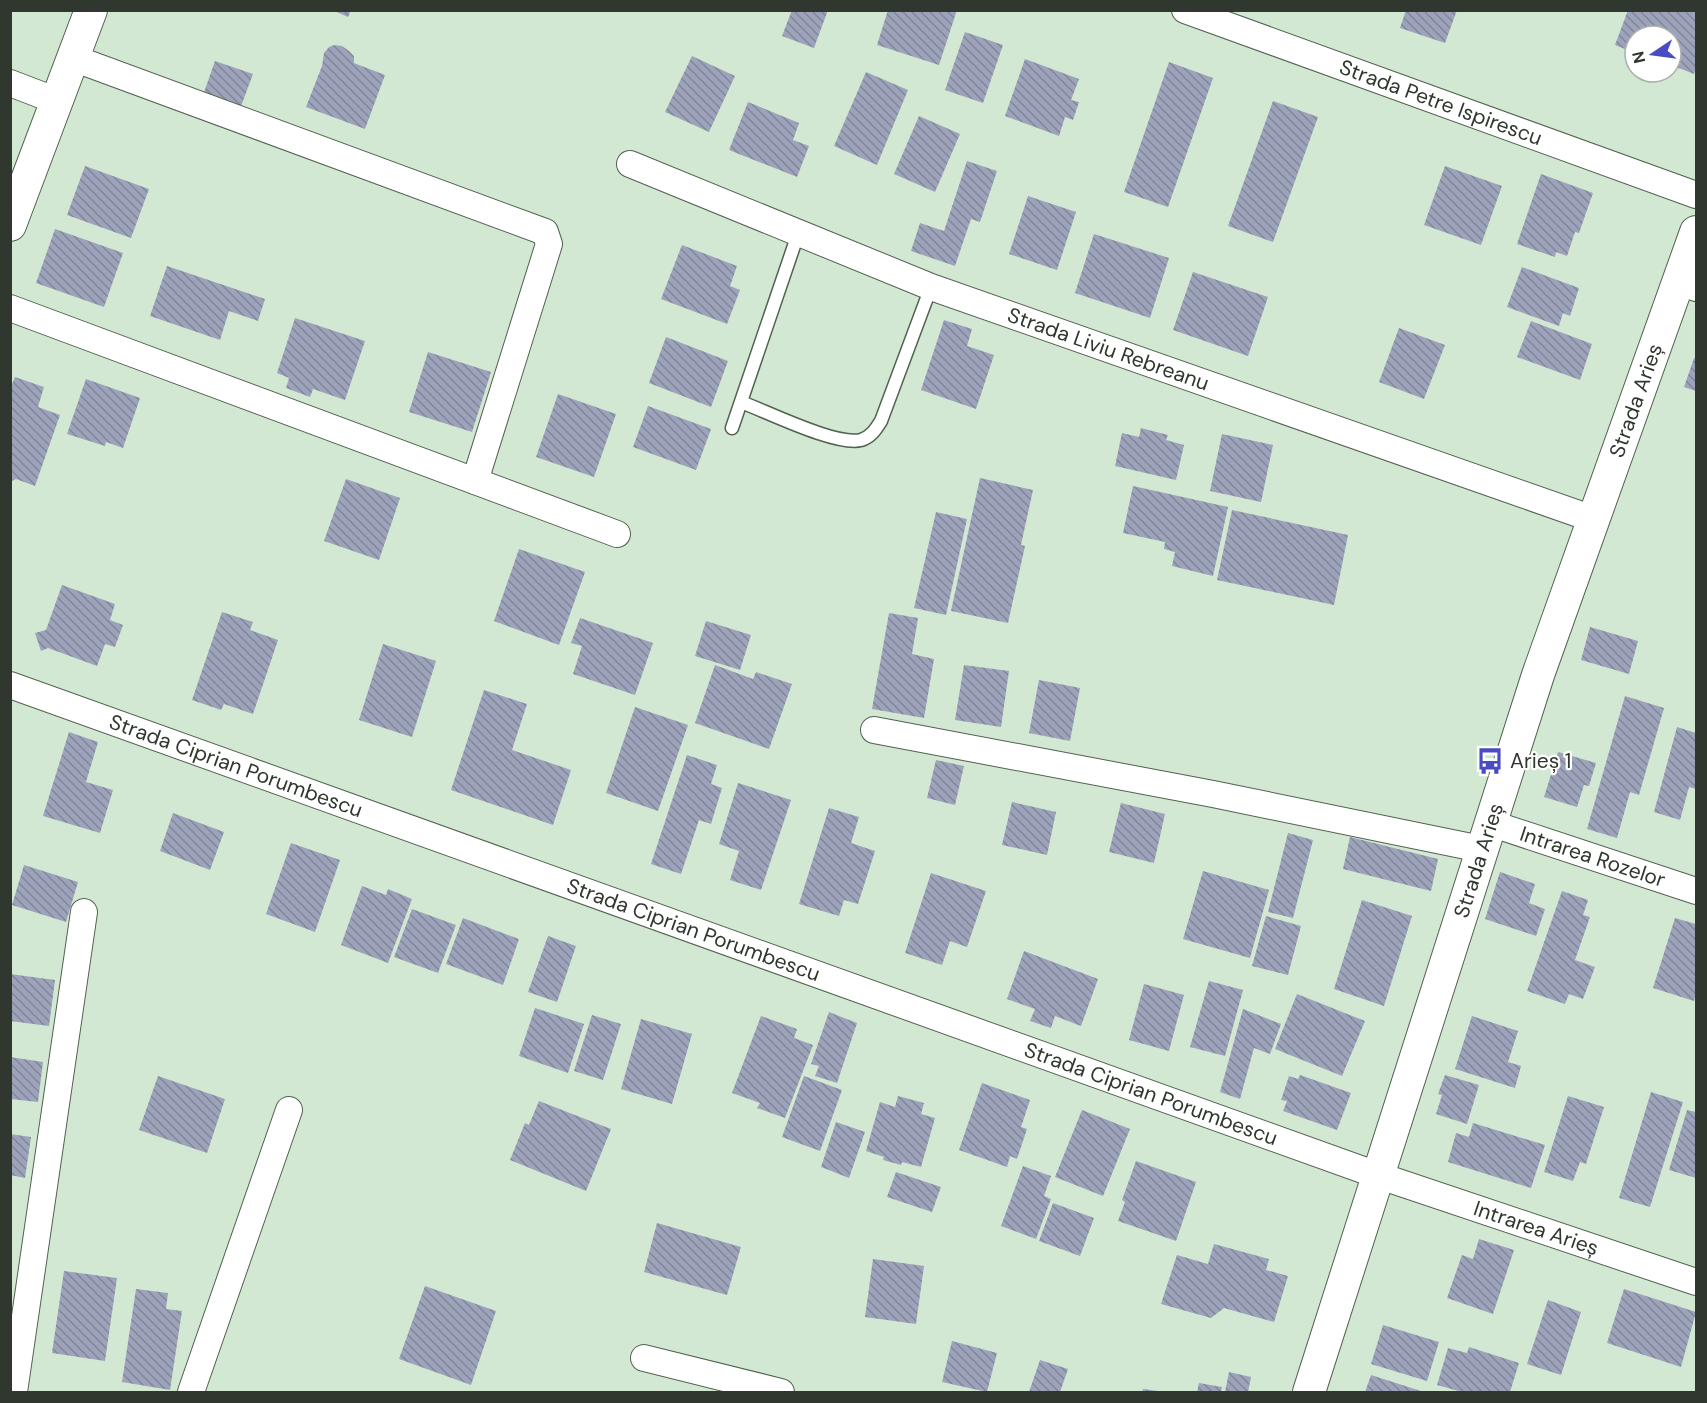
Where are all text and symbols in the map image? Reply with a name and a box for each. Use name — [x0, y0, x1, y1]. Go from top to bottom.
north arrow — [1623, 24, 1683, 84]
text: N — [1627, 49, 1650, 65]
street label: Strada Petre Ispirescu — [1336, 53, 1546, 152]
street label: Strada Liviu Rebreanu — [1004, 301, 1213, 397]
street label: Strada Arieș — [1603, 340, 1669, 461]
street label: Strada Ciprian Porumbescu — [105, 708, 366, 824]
bus stop icon: Arieș 1 — [1475, 746, 1505, 776]
place label: Arieș 1 — [1510, 747, 1571, 775]
street label: Strada Arieș — [1447, 799, 1510, 921]
street label: Intrarea Rozelor — [1516, 820, 1669, 894]
street label: Strada Ciprian Porumbescu — [563, 872, 824, 988]
street label: Strada Ciprian Porumbescu — [1020, 1036, 1281, 1152]
street label: Intrarea Arieș — [1470, 1194, 1602, 1262]

